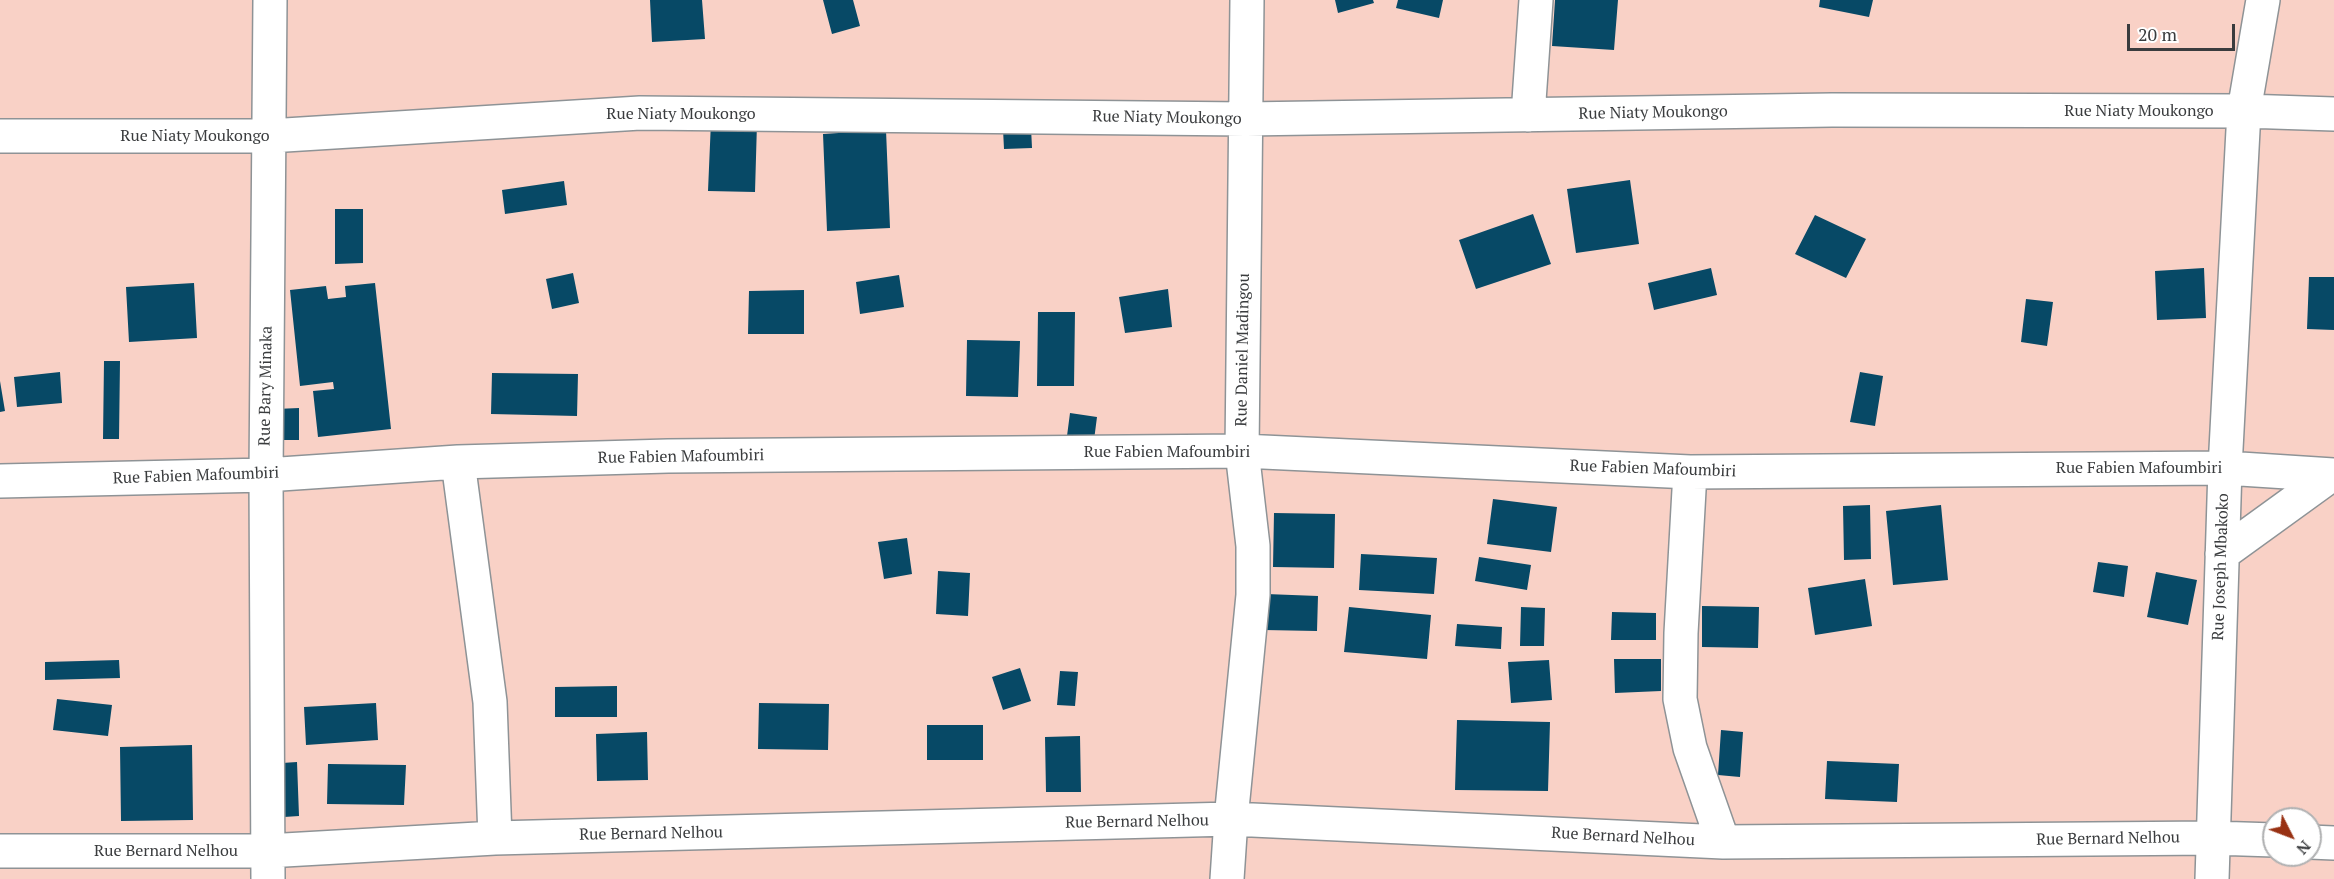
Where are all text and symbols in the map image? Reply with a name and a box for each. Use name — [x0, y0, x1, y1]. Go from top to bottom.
scale bar — [2130, 12, 2238, 50]
text: 20 m — [2138, 22, 2177, 46]
street label: Rue Niaty Moukongo — [2064, 101, 2214, 121]
street label: Rue Niaty Moukongo — [1578, 102, 1728, 124]
street label: Rue Niaty Moukongo — [606, 104, 756, 124]
street label: Rue Niaty Moukongo — [1092, 107, 1242, 129]
street label: Rue Niaty Moukongo — [120, 126, 270, 146]
street label: Rue Daniel Madingou — [1232, 273, 1254, 427]
street label: Rue Bary Minaka — [255, 326, 277, 446]
street label: Rue Fabien Mafoumbiri — [1084, 442, 1250, 462]
street label: Rue Fabien Mafoumbiri — [598, 446, 764, 468]
street label: Rue Fabien Mafoumbiri — [1569, 456, 1737, 482]
street label: Rue Fabien Mafoumbiri — [2056, 458, 2222, 478]
street label: Rue Fabien Mafoumbiri — [112, 463, 280, 489]
street label: Rue Joseph Mbakoko — [2209, 493, 2233, 641]
north arrow — [2262, 807, 2322, 867]
street label: Rue Bernard Nelhou — [1065, 811, 1209, 833]
street label: Rue Bernard Nelhou — [579, 823, 723, 845]
street label: Rue Bernard Nelhou — [1551, 824, 1695, 850]
street label: Rue Bernard Nelhou — [2036, 828, 2180, 850]
text: N — [2292, 836, 2316, 860]
street label: Rue Bernard Nelhou — [94, 841, 238, 861]

